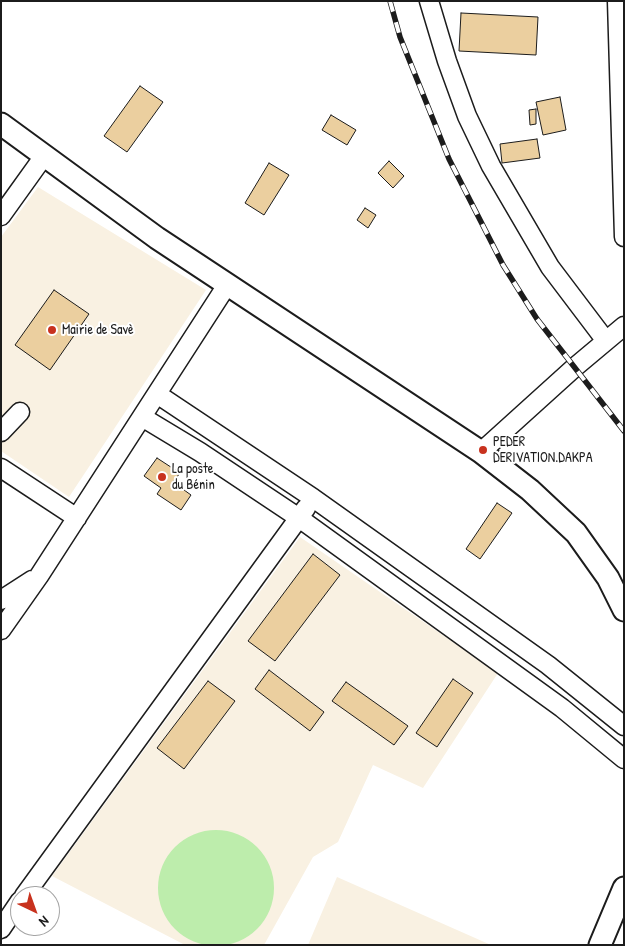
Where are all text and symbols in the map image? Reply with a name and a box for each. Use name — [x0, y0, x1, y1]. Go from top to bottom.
place label: Mairie de Savè — [62, 322, 134, 338]
marker: Mairie de Savè — [46, 324, 58, 336]
place label: PEDER DERIVATION.DAKPA — [493, 434, 593, 467]
marker: PEDER DERIVATION.DAKPA — [477, 444, 489, 456]
place label: La poste du Bénin — [172, 461, 215, 494]
marker: La poste du Bénin — [156, 471, 168, 483]
north arrow — [10, 886, 60, 936]
text: N — [36, 912, 54, 931]

